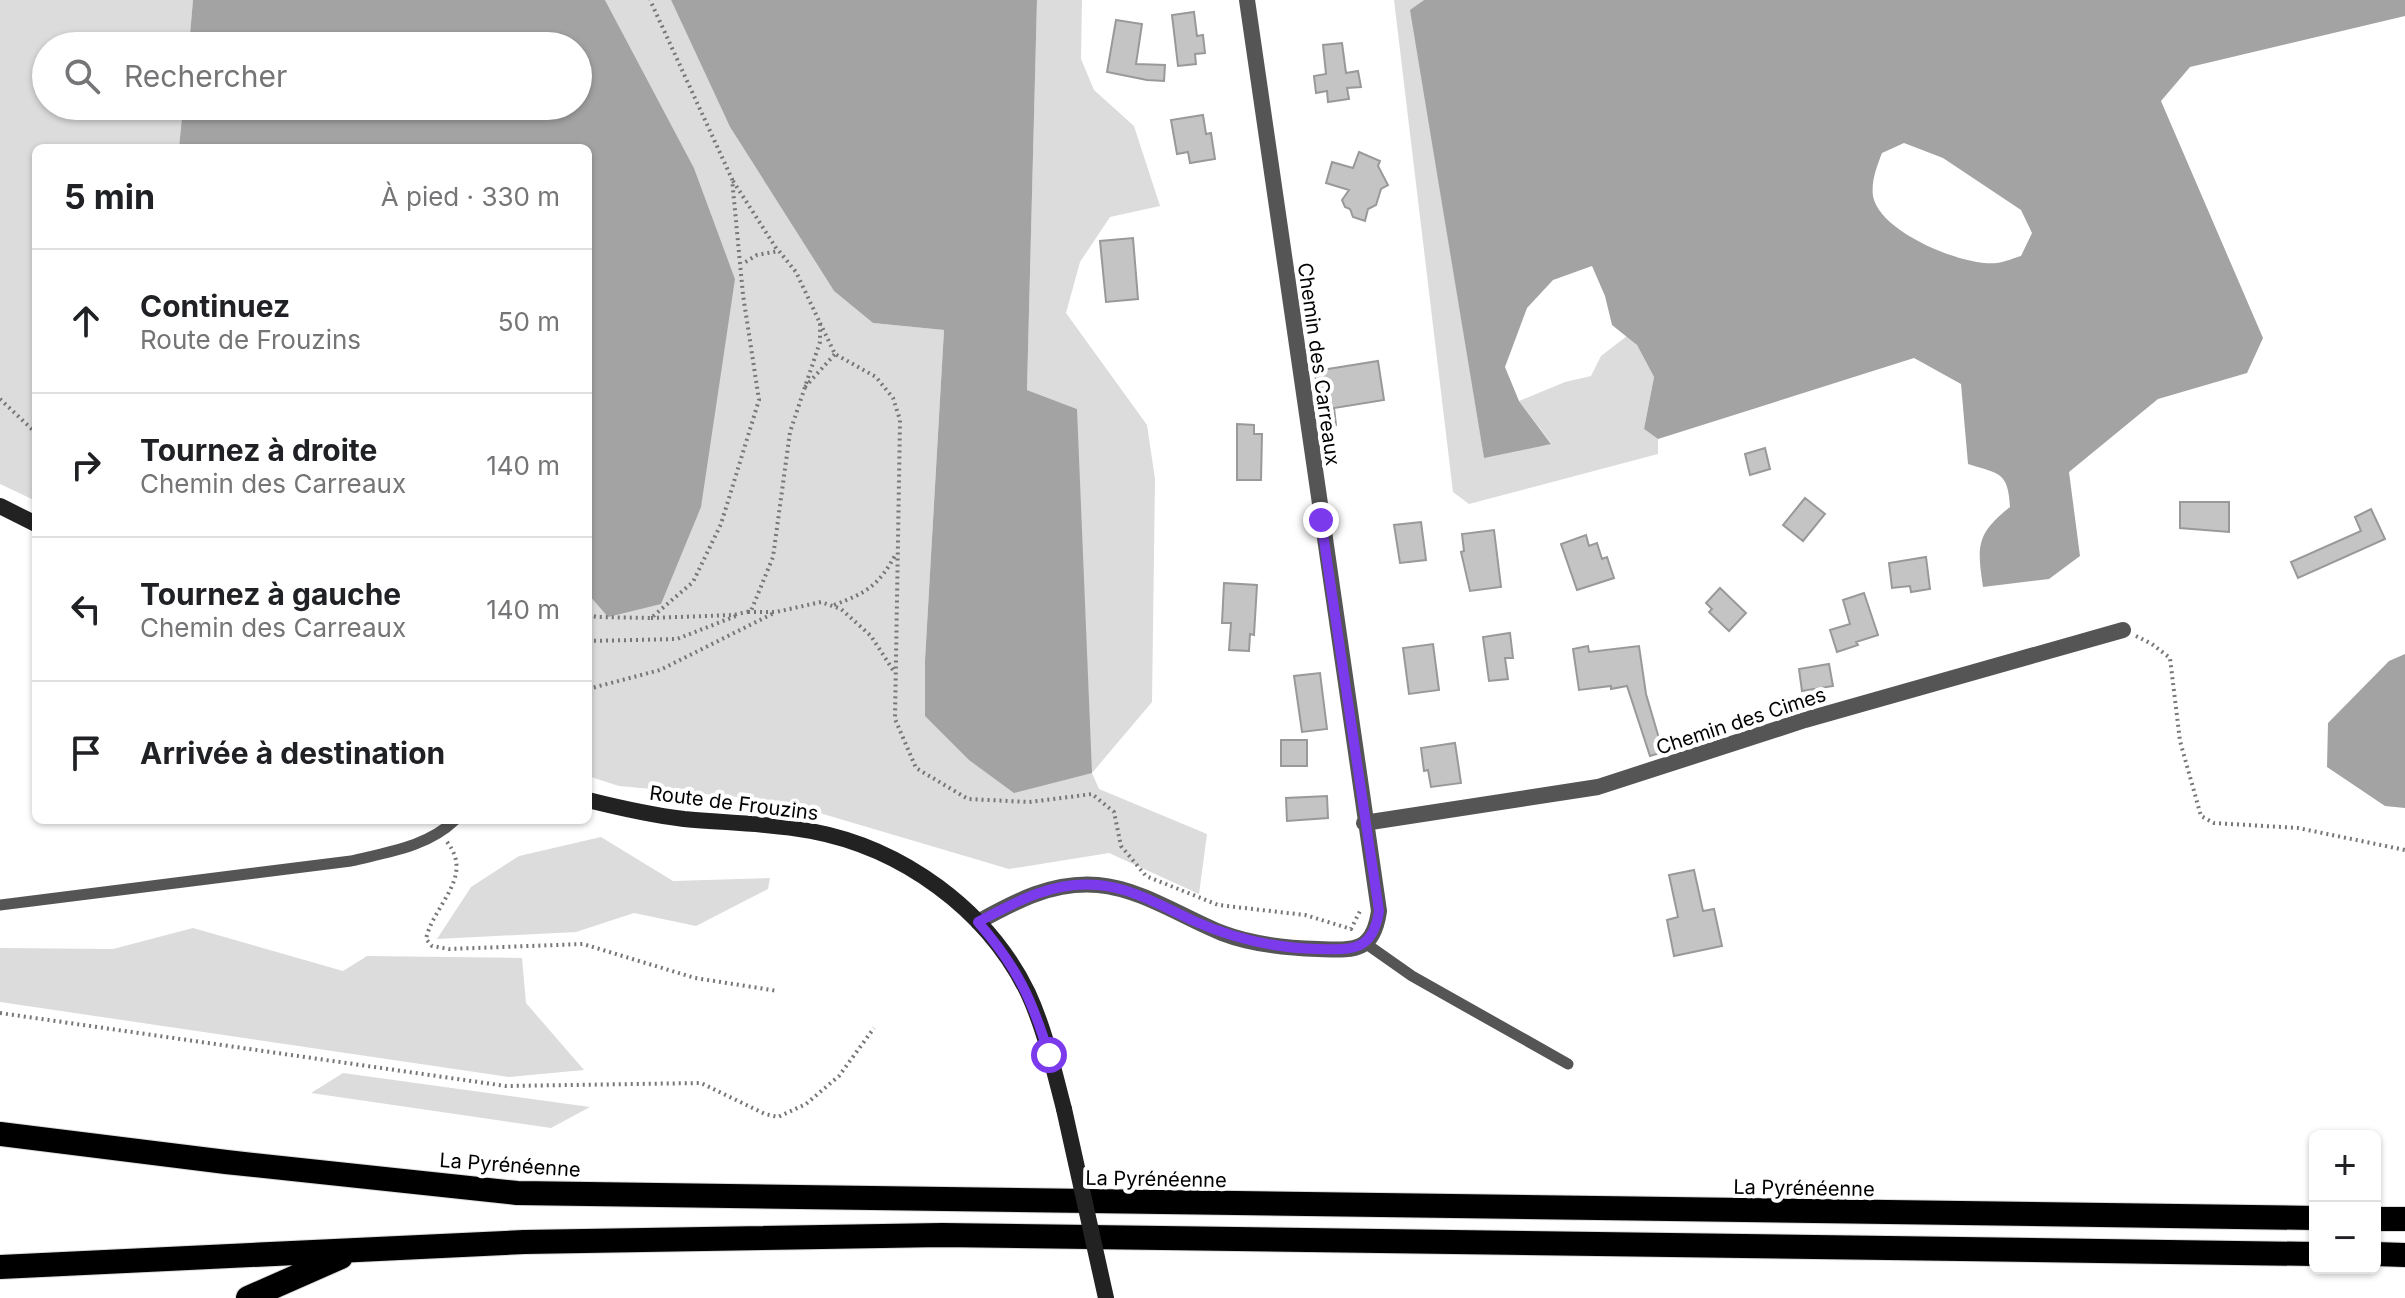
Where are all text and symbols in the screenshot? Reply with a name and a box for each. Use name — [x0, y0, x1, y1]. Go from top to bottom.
search box — [32, 32, 592, 120]
icon: search — [60, 54, 104, 98]
text: Rechercher — [124, 58, 287, 94]
text: 5 min — [64, 176, 155, 217]
text: À pied · 330 m — [381, 181, 560, 212]
street label: Chemin des Carreaux — [1293, 261, 1345, 467]
text: Continuez — [140, 288, 290, 324]
icon: ahead — [64, 299, 108, 343]
text: 50 m — [498, 306, 560, 337]
text: Route de Frouzins — [140, 324, 361, 355]
text: Tournez à droite — [140, 432, 377, 468]
icon: right — [64, 443, 108, 487]
text: 140 m — [486, 450, 560, 481]
text: Chemin des Carreaux — [140, 468, 406, 499]
route end — [1303, 502, 1339, 538]
text: Tournez à gauche — [140, 576, 401, 612]
icon: left — [64, 587, 108, 631]
text: 140 m — [486, 594, 560, 625]
text: Chemin des Carreaux — [140, 612, 406, 643]
street label: Chemin des Cimes — [1653, 682, 1829, 760]
icon: arrive — [64, 731, 108, 775]
text: Arrivée à destination — [140, 735, 445, 771]
street label: Route de Frouzins — [648, 781, 820, 825]
route start — [1031, 1037, 1067, 1073]
map controls — [2309, 1130, 2381, 1274]
button: + — [2309, 1130, 2381, 1202]
street label: La Pyrénéenne — [439, 1148, 581, 1182]
street label: La Pyrénéenne — [1085, 1166, 1227, 1192]
street label: La Pyrénéenne — [1733, 1175, 1875, 1201]
button: − — [2309, 1202, 2381, 1274]

